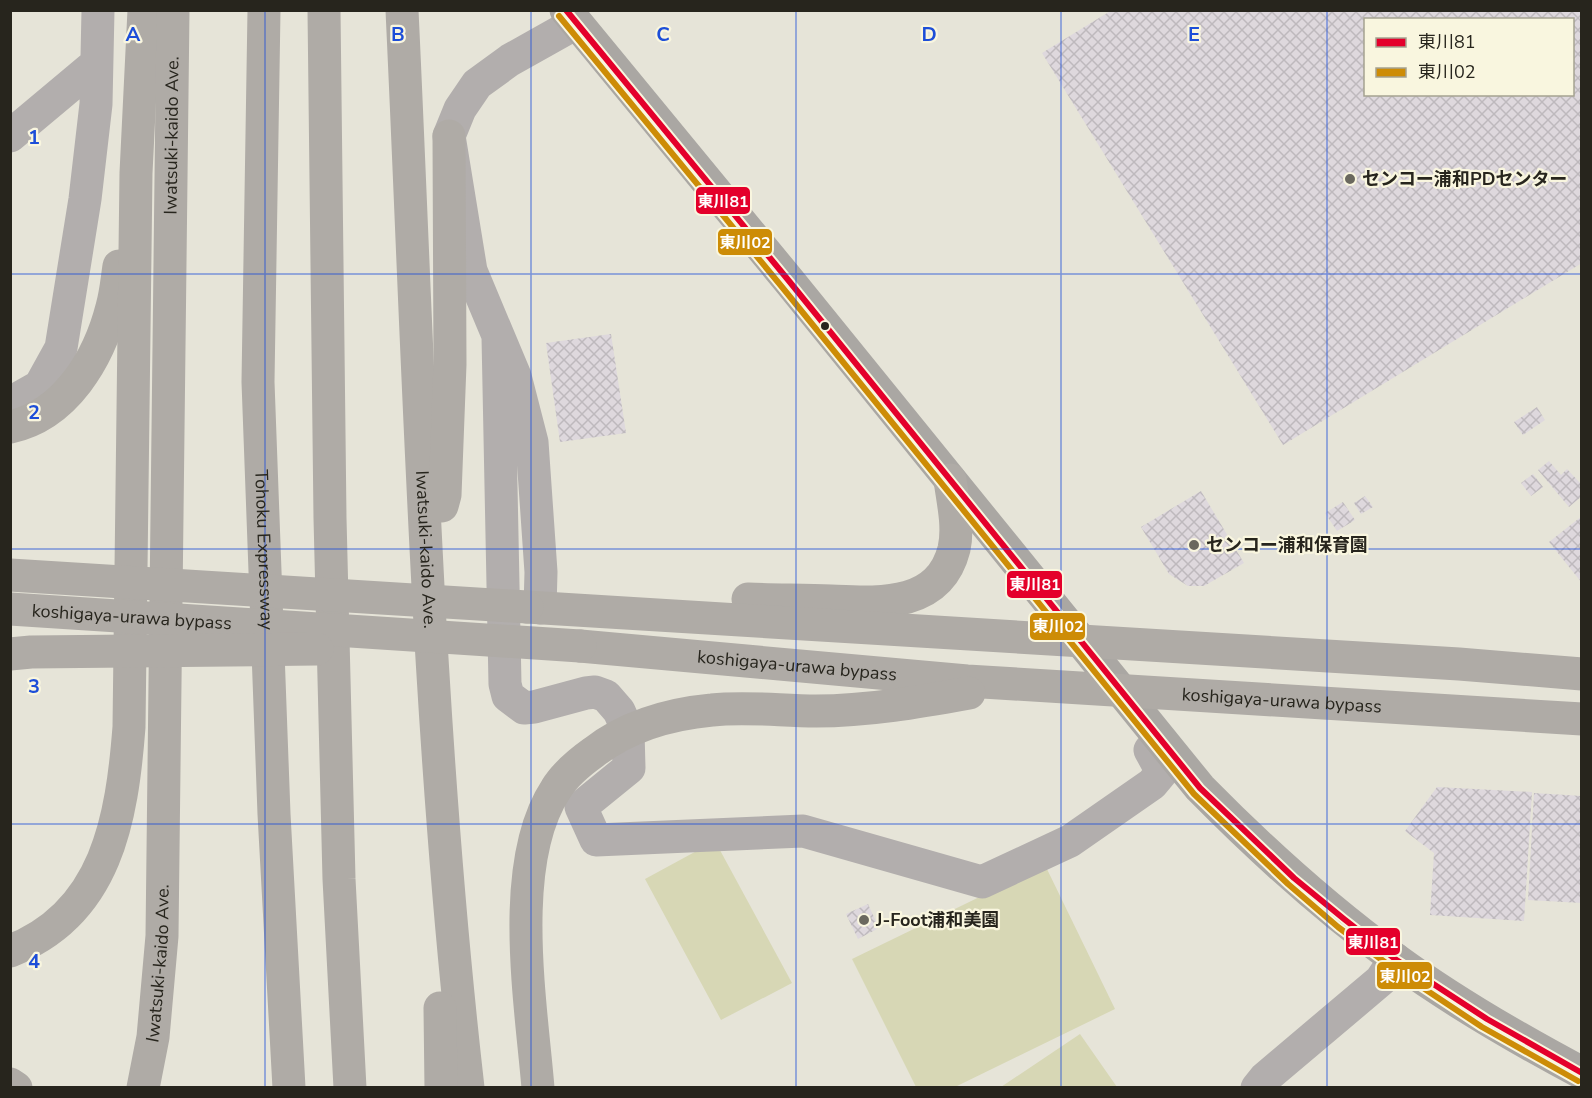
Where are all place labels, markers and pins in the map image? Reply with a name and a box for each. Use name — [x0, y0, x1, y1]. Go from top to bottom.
place label: センコー浦和PDセンター — [1362, 167, 1567, 191]
marker: センコー浦和PDセンター — [1343, 172, 1357, 186]
unlabelled marker — [819, 320, 831, 332]
place label: センコー浦和保育園 — [1206, 533, 1368, 557]
marker: センコー浦和保育園 — [1187, 538, 1201, 552]
place label: J-Foot浦和美園 — [875, 908, 1000, 932]
marker: J-Foot浦和美園 — [857, 913, 871, 927]

